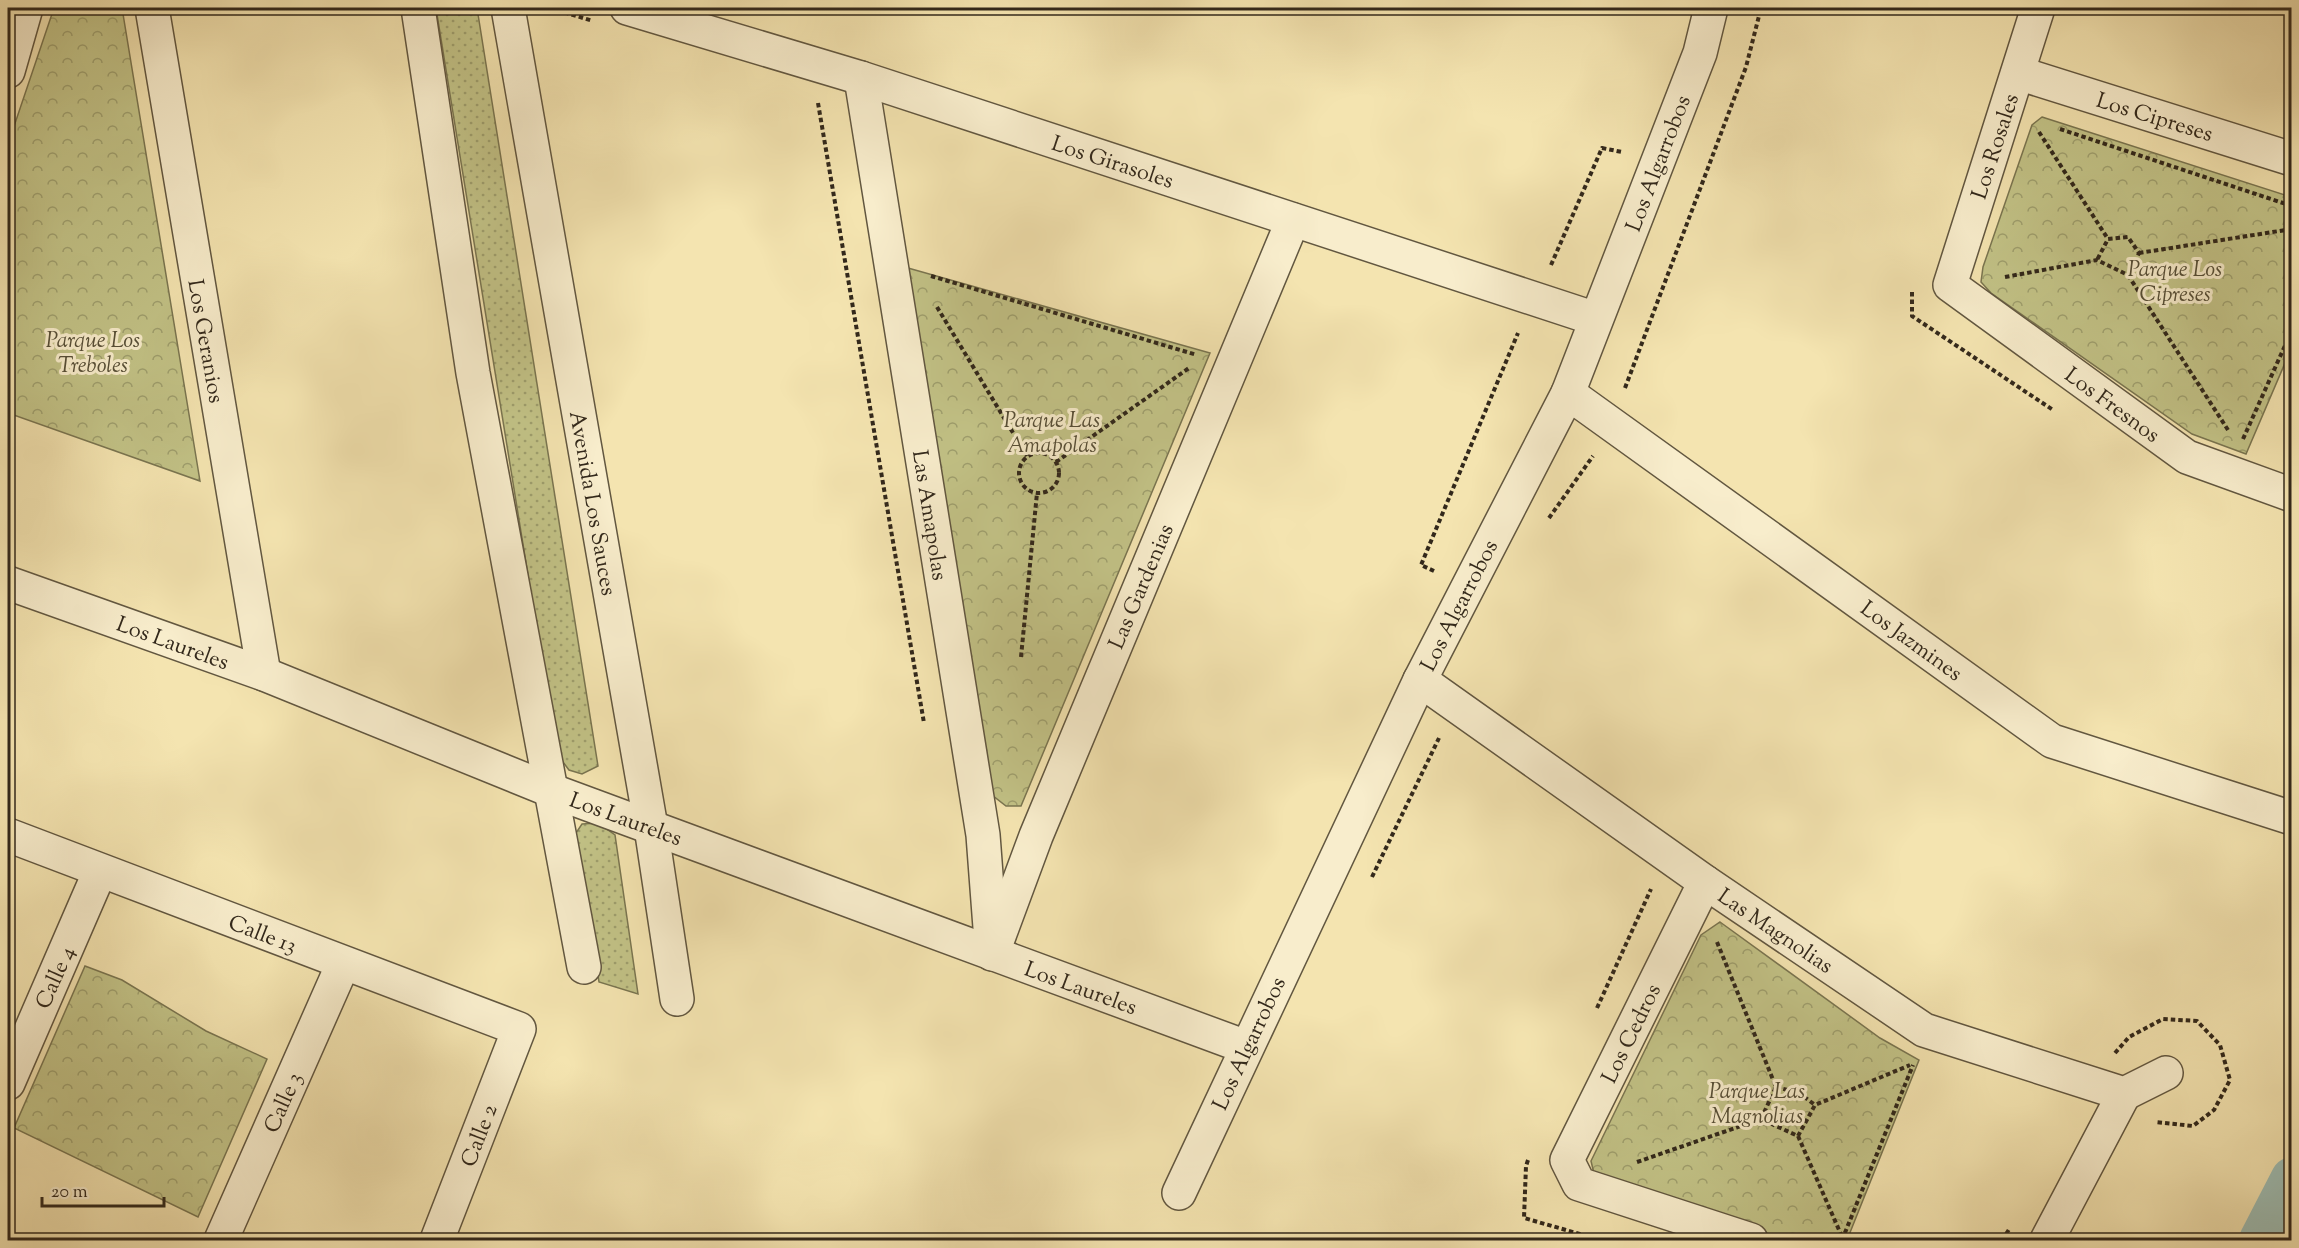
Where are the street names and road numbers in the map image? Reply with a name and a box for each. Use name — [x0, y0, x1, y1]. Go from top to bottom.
street label: Los Cipreses — [2092, 86, 2216, 152]
street label: Los Rosales — [1965, 90, 2029, 204]
street label: Los Algarrobos — [1619, 91, 1701, 237]
street label: Los Girasoles — [1047, 129, 1177, 199]
street label: Los Geranios — [177, 277, 231, 406]
street label: Los Fresnos — [2057, 361, 2166, 452]
street label: Avenida Los Sauces — [559, 409, 623, 599]
street label: Las Amapolas — [902, 448, 954, 583]
street label: Las Gardenias — [1102, 520, 1184, 655]
street label: Los Algarrobos — [1414, 535, 1508, 678]
street label: Los Jazmines — [1852, 594, 1968, 691]
street label: Los Laureles — [111, 610, 233, 680]
street label: Los Laureles — [564, 786, 686, 856]
street label: Las Magnolias — [1710, 882, 1839, 983]
street label: Calle 13 — [223, 908, 301, 963]
street label: Calle 4 — [29, 942, 85, 1015]
street label: Los Laureles — [1019, 955, 1141, 1025]
street label: Los Algarrobos — [1206, 972, 1296, 1116]
street label: Los Cedros — [1595, 979, 1671, 1089]
street label: Calle 3 — [257, 1068, 312, 1139]
street label: Calle 2 — [454, 1100, 507, 1172]

